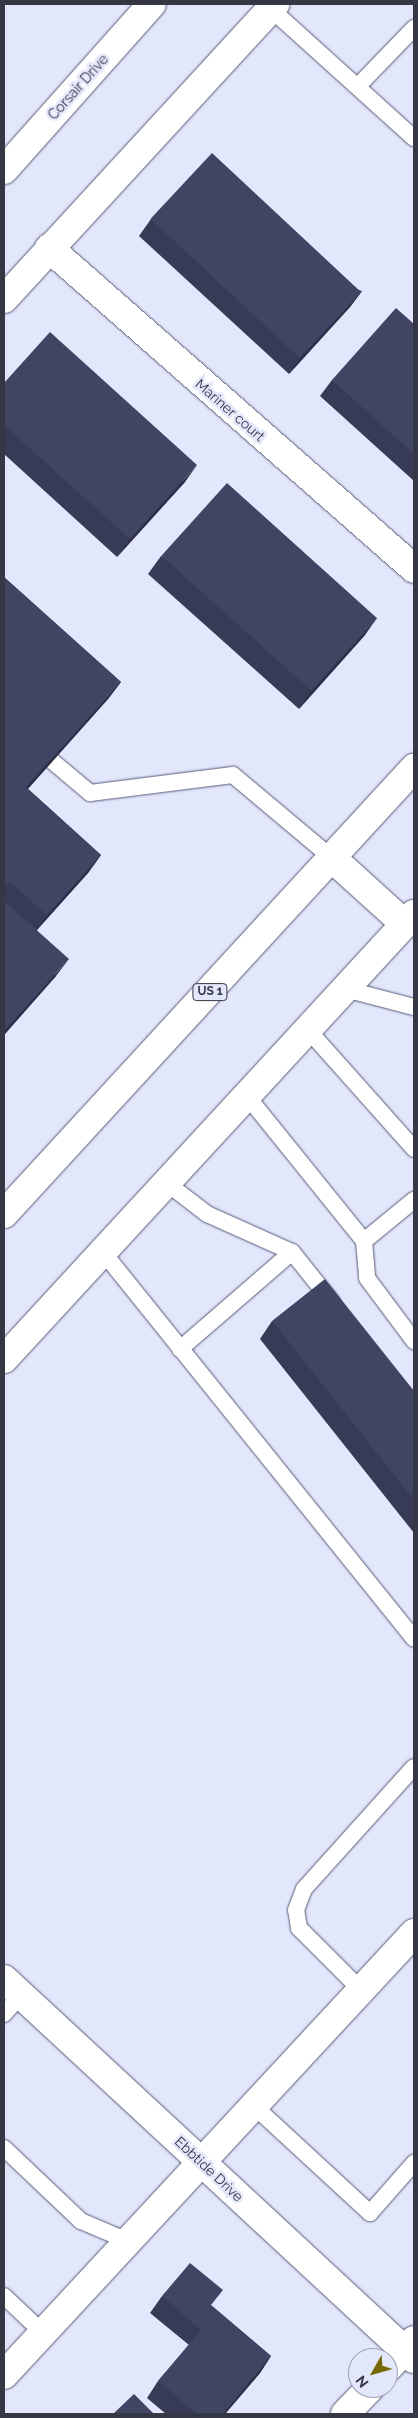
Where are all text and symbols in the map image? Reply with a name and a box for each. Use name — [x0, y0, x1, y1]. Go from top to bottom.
street label: Corsair Drive — [44, 51, 112, 123]
street label: Mariner court — [192, 375, 268, 445]
road number: US 1 — [191, 982, 229, 1002]
street label: Ebbtide Drive — [171, 2133, 247, 2205]
north arrow — [348, 2348, 398, 2398]
text: N — [352, 2372, 372, 2391]

